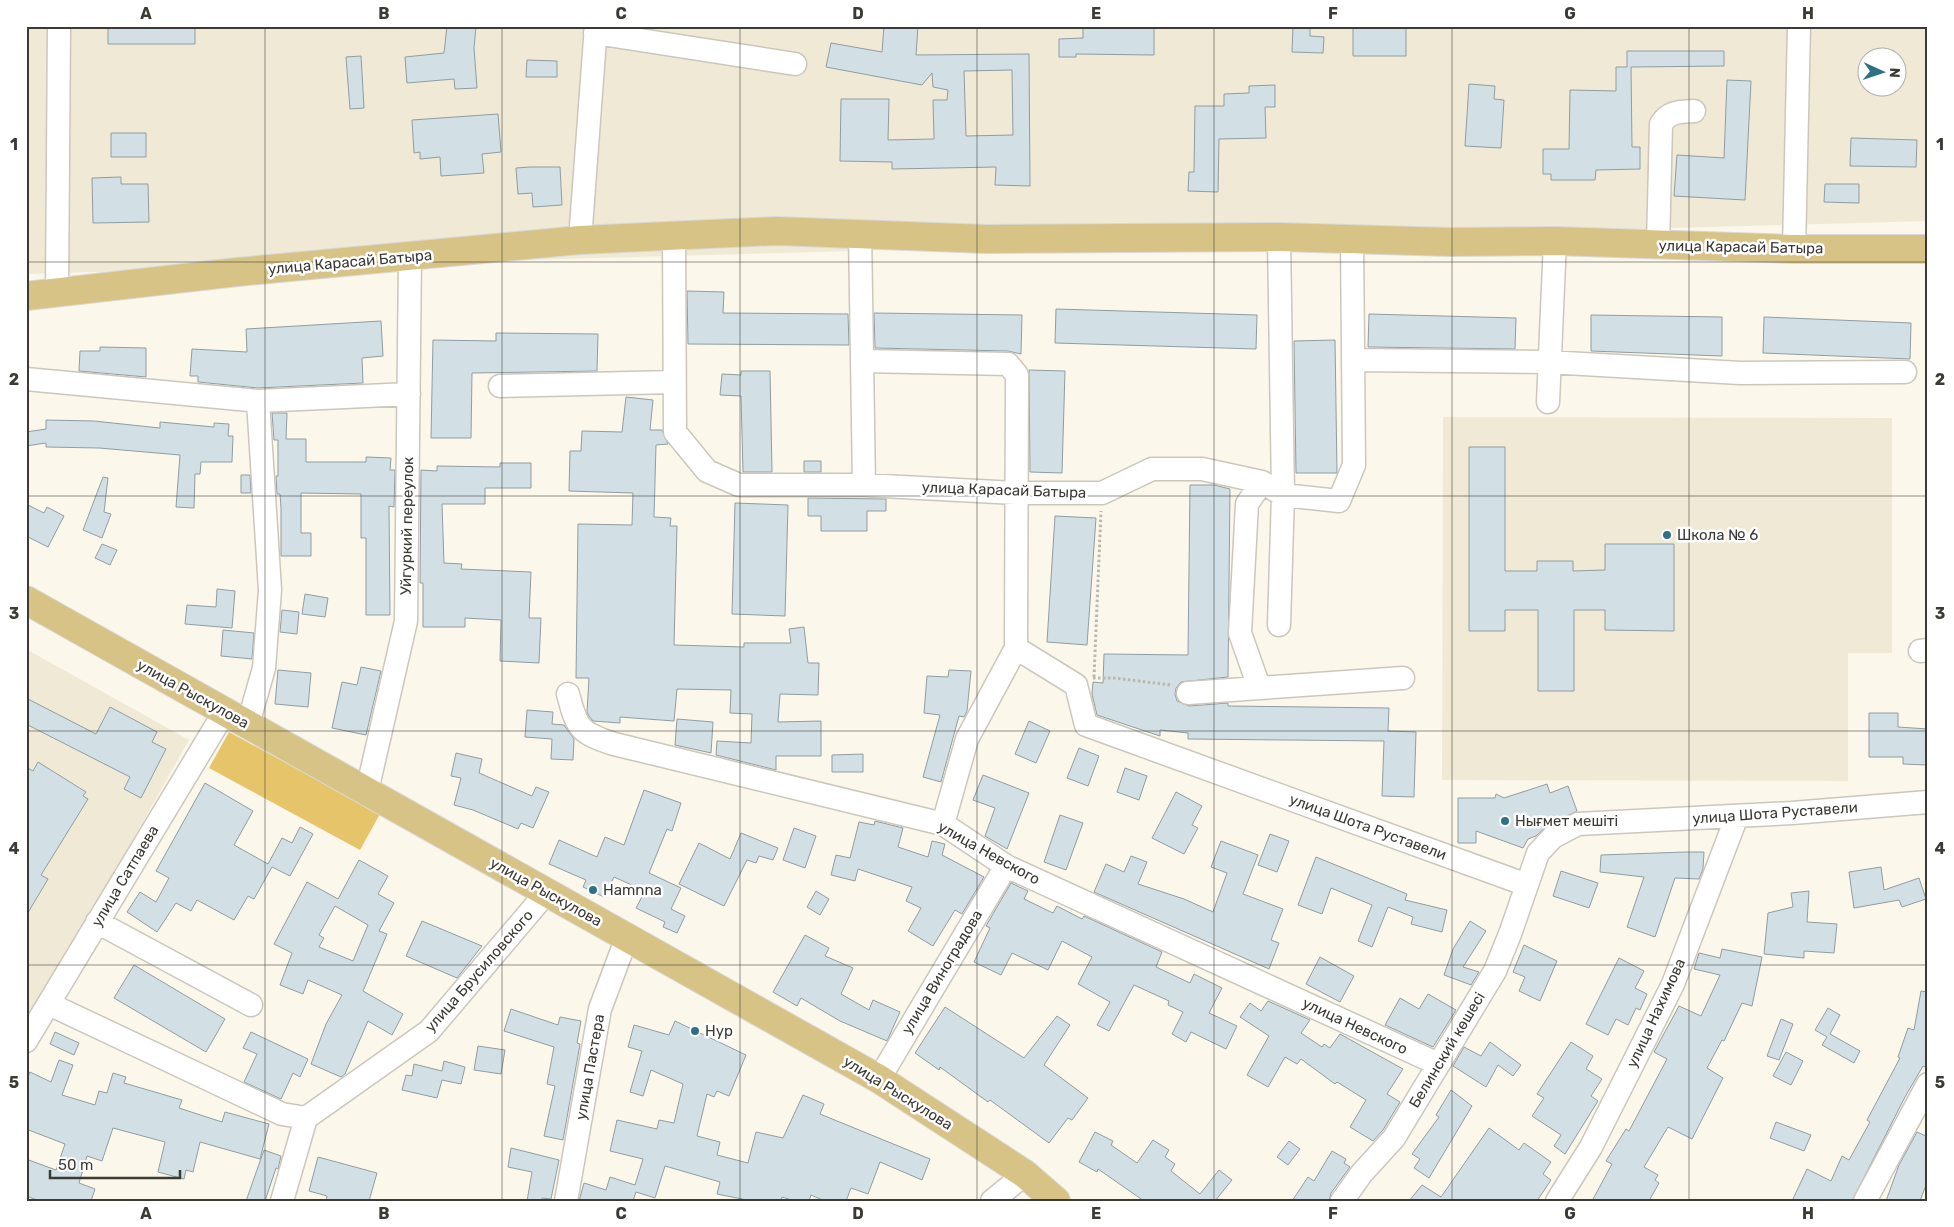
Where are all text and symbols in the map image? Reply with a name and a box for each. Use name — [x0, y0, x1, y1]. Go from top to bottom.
text: A — [140, 4, 152, 23]
text: B — [378, 4, 390, 23]
text: C — [615, 4, 627, 23]
text: D — [852, 4, 864, 23]
text: E — [1091, 4, 1101, 23]
text: F — [1328, 4, 1338, 23]
text: G — [1564, 4, 1576, 23]
text: H — [1802, 4, 1814, 23]
north arrow — [1856, 48, 1906, 98]
text: N — [1886, 67, 1903, 78]
text: 1 — [10, 135, 18, 154]
text: 1 — [1936, 135, 1944, 154]
street label: улица Карасай Батыра — [1659, 237, 1823, 257]
street label: улица Карасай Батыра — [267, 246, 433, 278]
text: 2 — [9, 370, 19, 389]
text: 2 — [1935, 370, 1945, 389]
street label: Уйгуркий переулок — [397, 457, 417, 595]
street label: улица Карасай Батыра — [921, 478, 1087, 502]
place label: Школа № 6 — [1677, 526, 1758, 544]
marker: Школа № 6 — [1661, 529, 1673, 541]
text: 3 — [9, 604, 19, 623]
text: 3 — [1935, 604, 1945, 623]
street label: улица Рыскулова — [134, 656, 252, 732]
street label: улица Шота Руставели — [1287, 790, 1449, 864]
street label: улица Шота Руставели — [1692, 798, 1858, 828]
place label: Нығмет мешіті — [1515, 812, 1618, 830]
marker: Нығмет мешіті — [1499, 815, 1511, 827]
street label: улица Невского — [935, 818, 1043, 888]
street label: улица Сатпаева — [88, 822, 162, 930]
text: 4 — [9, 839, 20, 858]
text: 4 — [1935, 839, 1946, 858]
street label: улица Рыскулова — [487, 854, 605, 930]
place label: Hamnna — [603, 881, 662, 899]
marker: Hamnna — [587, 884, 599, 896]
street label: улица Брусиловского — [421, 906, 537, 1036]
street label: улица Виноградова — [898, 907, 986, 1037]
street label: улица Нахимова — [1623, 955, 1689, 1071]
street label: Белинский көшесi — [1405, 989, 1489, 1111]
street label: улица Невского — [1300, 994, 1410, 1058]
street label: улица Пастера — [572, 1013, 608, 1121]
place label: Hyp — [705, 1022, 733, 1040]
marker: Hyp — [689, 1025, 701, 1037]
street label: улица Рыскулова — [840, 1052, 956, 1134]
text: 5 — [9, 1073, 19, 1092]
text: 5 — [1935, 1073, 1945, 1092]
scale bar — [50, 1147, 180, 1179]
text: 50 m — [58, 1156, 93, 1174]
text: A — [140, 1204, 152, 1223]
text: B — [378, 1204, 390, 1223]
text: C — [615, 1204, 627, 1223]
text: D — [852, 1204, 864, 1223]
text: E — [1091, 1204, 1101, 1223]
text: F — [1328, 1204, 1338, 1223]
text: G — [1564, 1204, 1576, 1223]
text: H — [1802, 1204, 1814, 1223]

